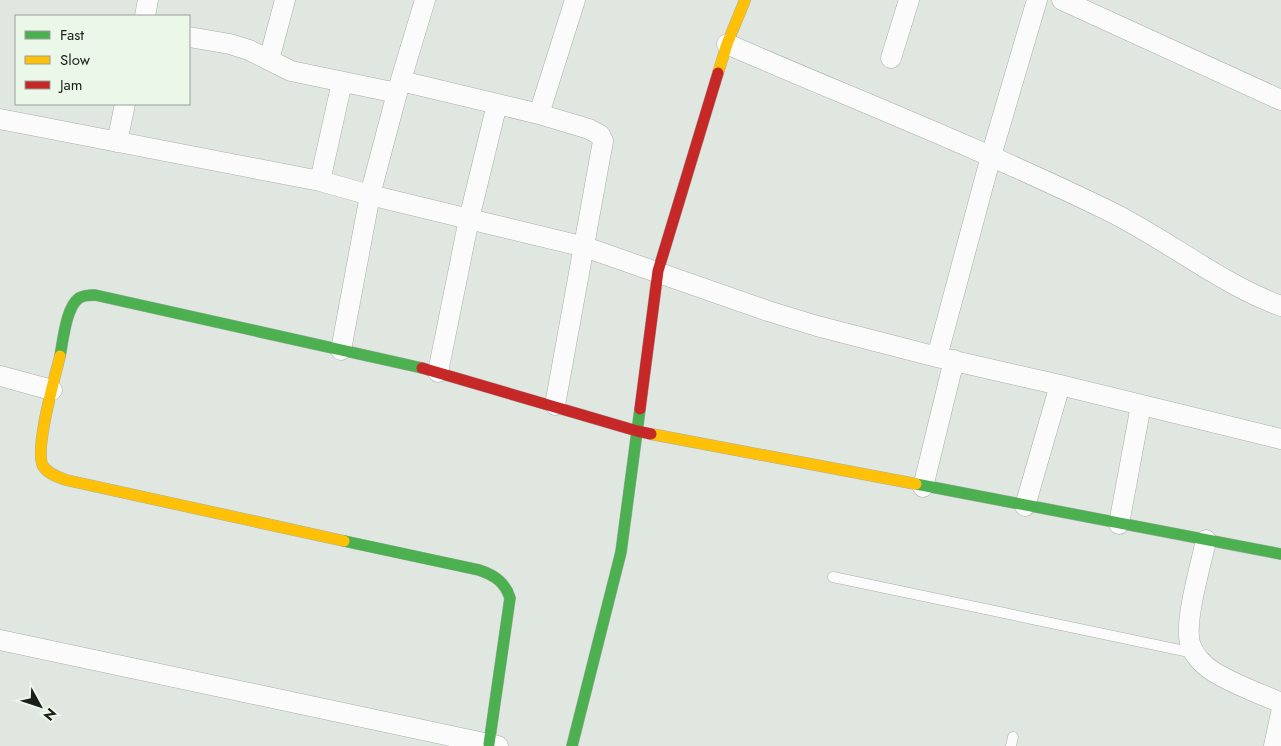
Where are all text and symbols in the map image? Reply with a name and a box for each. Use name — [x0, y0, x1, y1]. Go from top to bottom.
legend — [15, 15, 190, 105]
text: Fast — [60, 24, 84, 46]
text: Slow — [60, 49, 91, 71]
text: Jam — [58, 74, 83, 96]
north arrow — [15, 681, 65, 731]
text: N — [39, 704, 61, 725]

